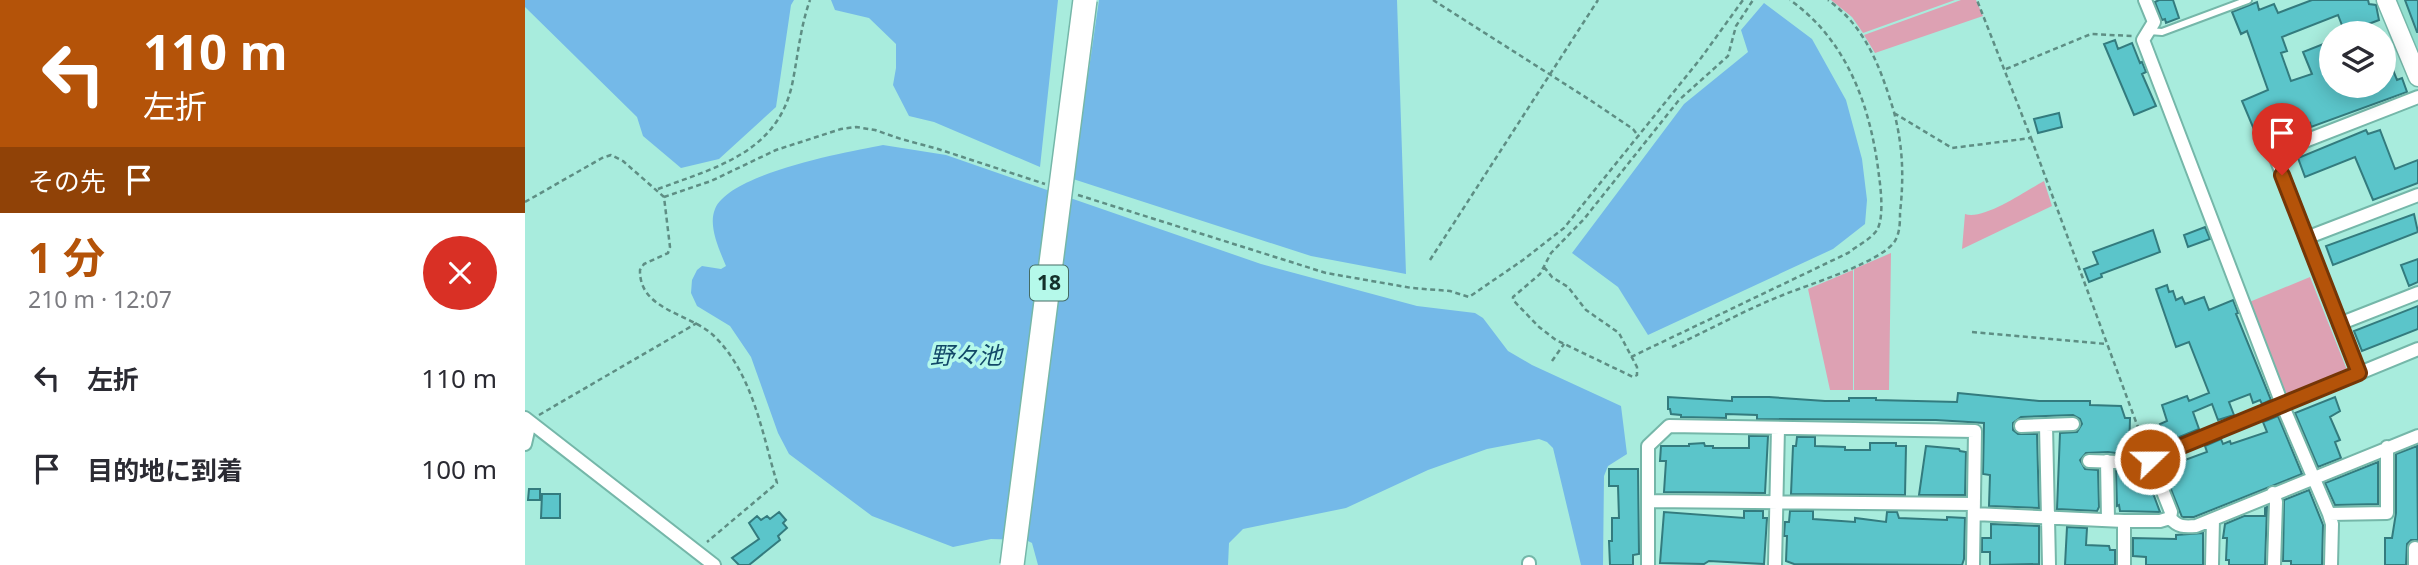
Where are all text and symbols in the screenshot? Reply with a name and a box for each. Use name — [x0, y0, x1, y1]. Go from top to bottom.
text: 110 m — [143, 18, 288, 84]
map controls — [2319, 21, 2396, 98]
button: layers — [2319, 21, 2396, 98]
icon: left — [28, 28, 119, 119]
text: 左折 — [143, 84, 207, 127]
pin — [2252, 103, 2312, 175]
icon: arrive — [2263, 114, 2301, 152]
icon: arrive — [120, 161, 158, 199]
text: その先 — [28, 163, 106, 199]
text: 1 分 — [28, 228, 105, 285]
button: close — [423, 236, 497, 310]
road number: 18 — [1030, 266, 1068, 300]
text: 210 m · 12:07 — [28, 283, 172, 315]
water label: 野々池 — [930, 338, 1004, 371]
icon: left — [28, 359, 66, 397]
text: 110 m — [421, 360, 497, 396]
text: 左折 — [87, 361, 139, 397]
position arrow — [2113, 422, 2187, 496]
icon: arrive — [28, 450, 66, 488]
text: 100 m — [421, 451, 497, 487]
text: 目的地に到着 — [87, 452, 243, 488]

